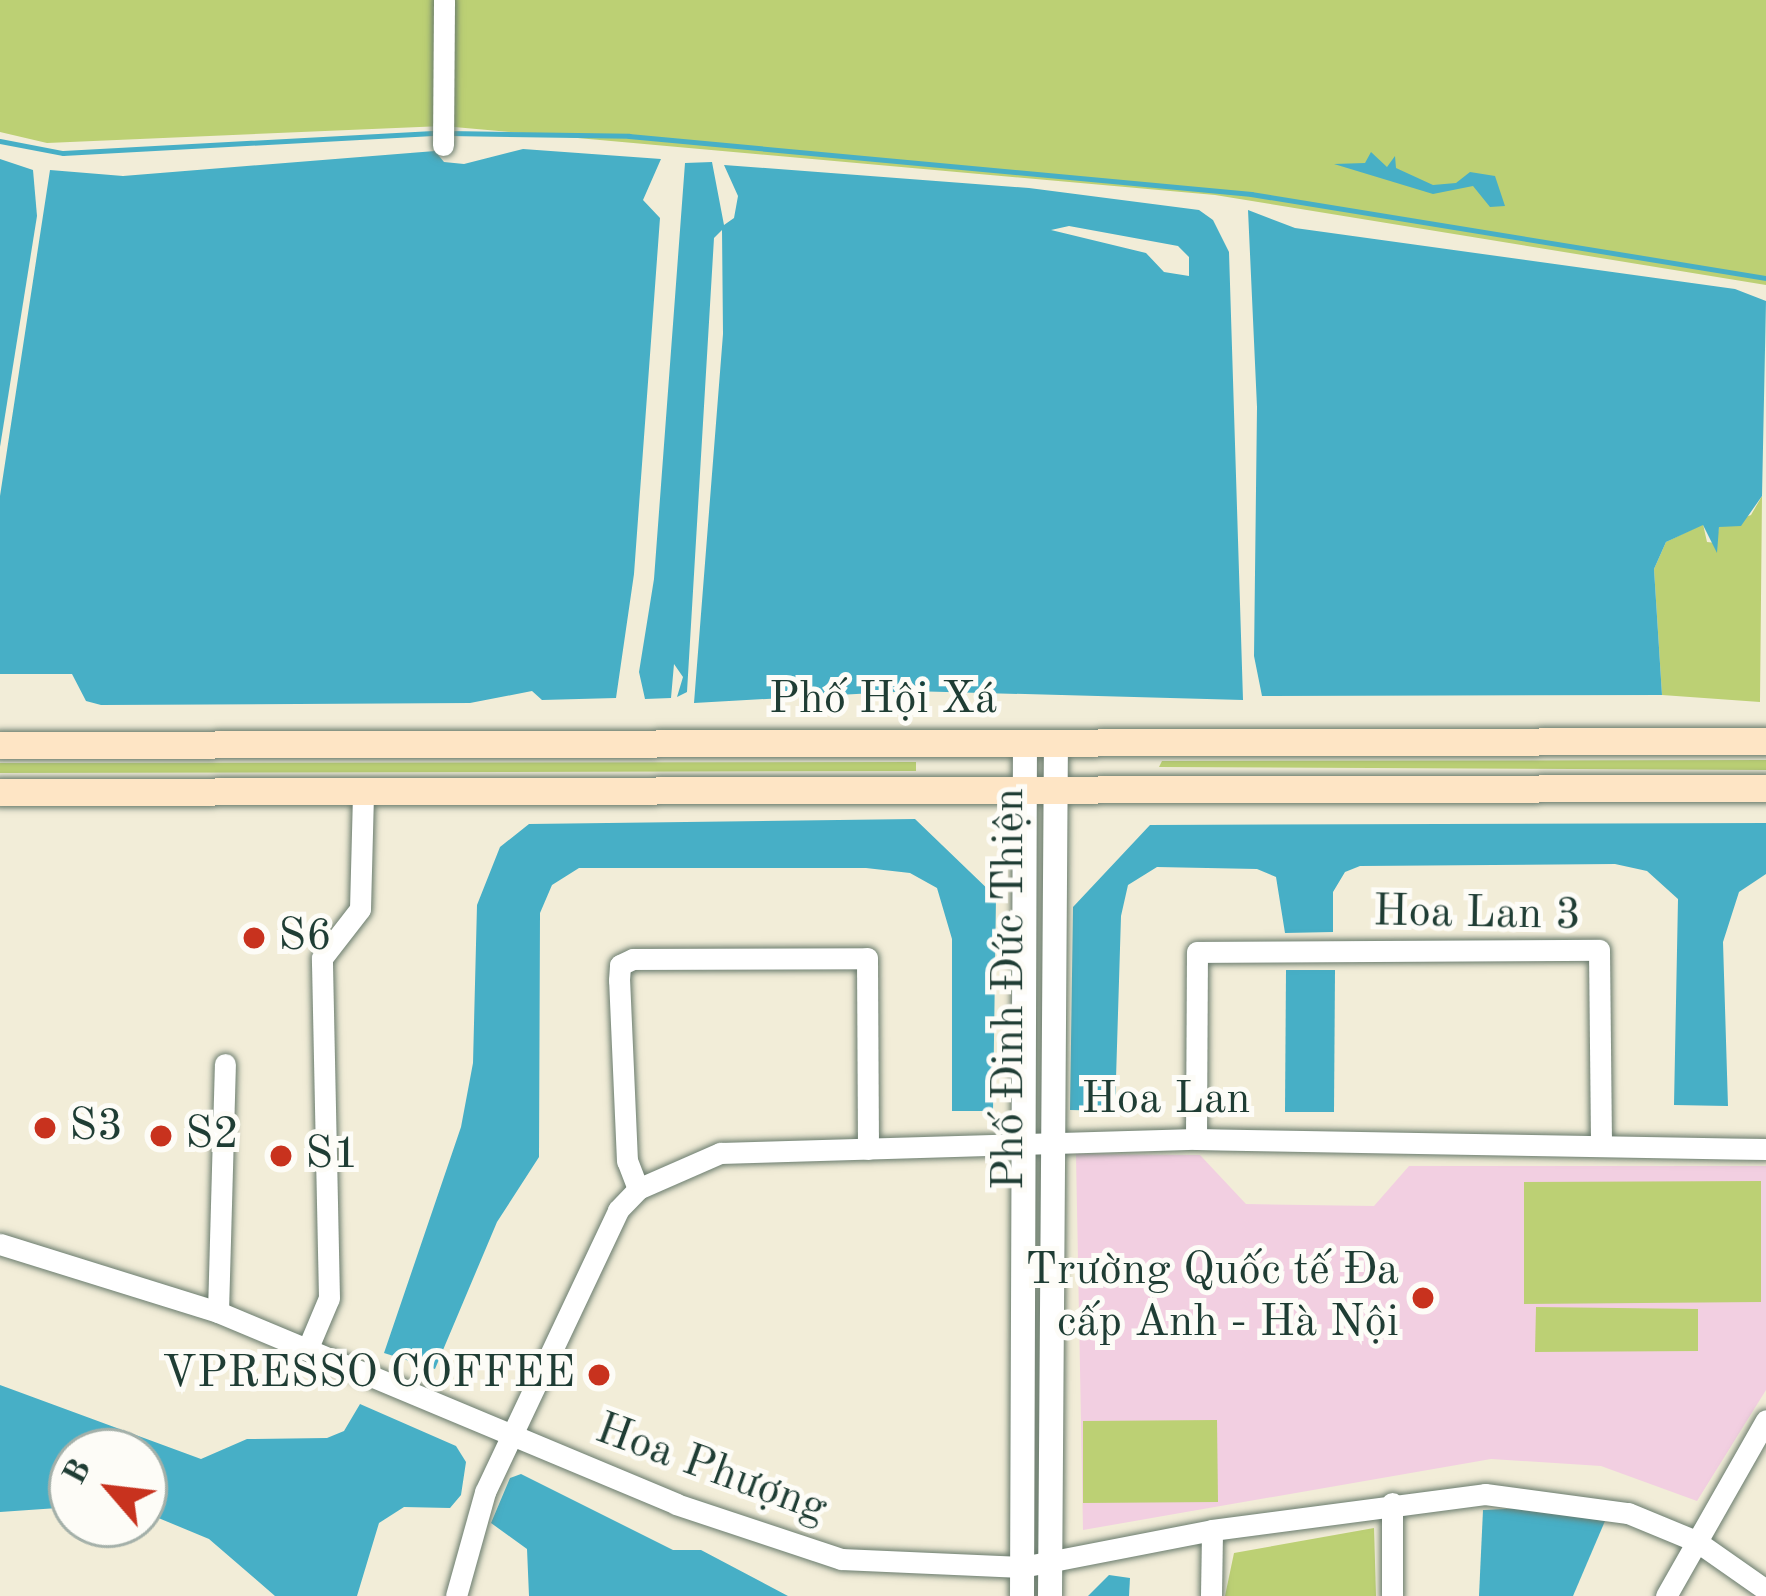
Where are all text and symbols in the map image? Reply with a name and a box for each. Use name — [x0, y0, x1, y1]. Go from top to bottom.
street label: Phố Hội Xá — [769, 674, 997, 728]
street label: Phố Đinh Đức Thiện — [984, 788, 1038, 1190]
street label: Hoa Lan 3 — [1373, 886, 1581, 944]
place label: S6 — [278, 911, 332, 965]
marker: S6 — [241, 925, 267, 951]
street label: Hoa Lan — [1081, 1074, 1251, 1128]
place label: S3 — [69, 1101, 123, 1155]
place label: S2 — [185, 1109, 239, 1163]
marker: S3 — [32, 1115, 58, 1141]
marker: S2 — [148, 1123, 174, 1149]
place label: S1 — [305, 1129, 359, 1183]
marker: S1 — [268, 1143, 294, 1169]
place label: Trường Quốc tế Đa cấp Anh - Hà Nội — [1025, 1245, 1399, 1351]
marker: Trường Quốc tế Đa cấp Anh - Hà Nội — [1410, 1285, 1436, 1311]
place label: VPRESSO COFFEE — [162, 1348, 575, 1402]
marker: VPRESSO COFFEE — [586, 1362, 612, 1388]
street label: Hoa Phượng — [588, 1403, 834, 1537]
north arrow — [48, 1428, 168, 1548]
text: B — [58, 1454, 98, 1490]

